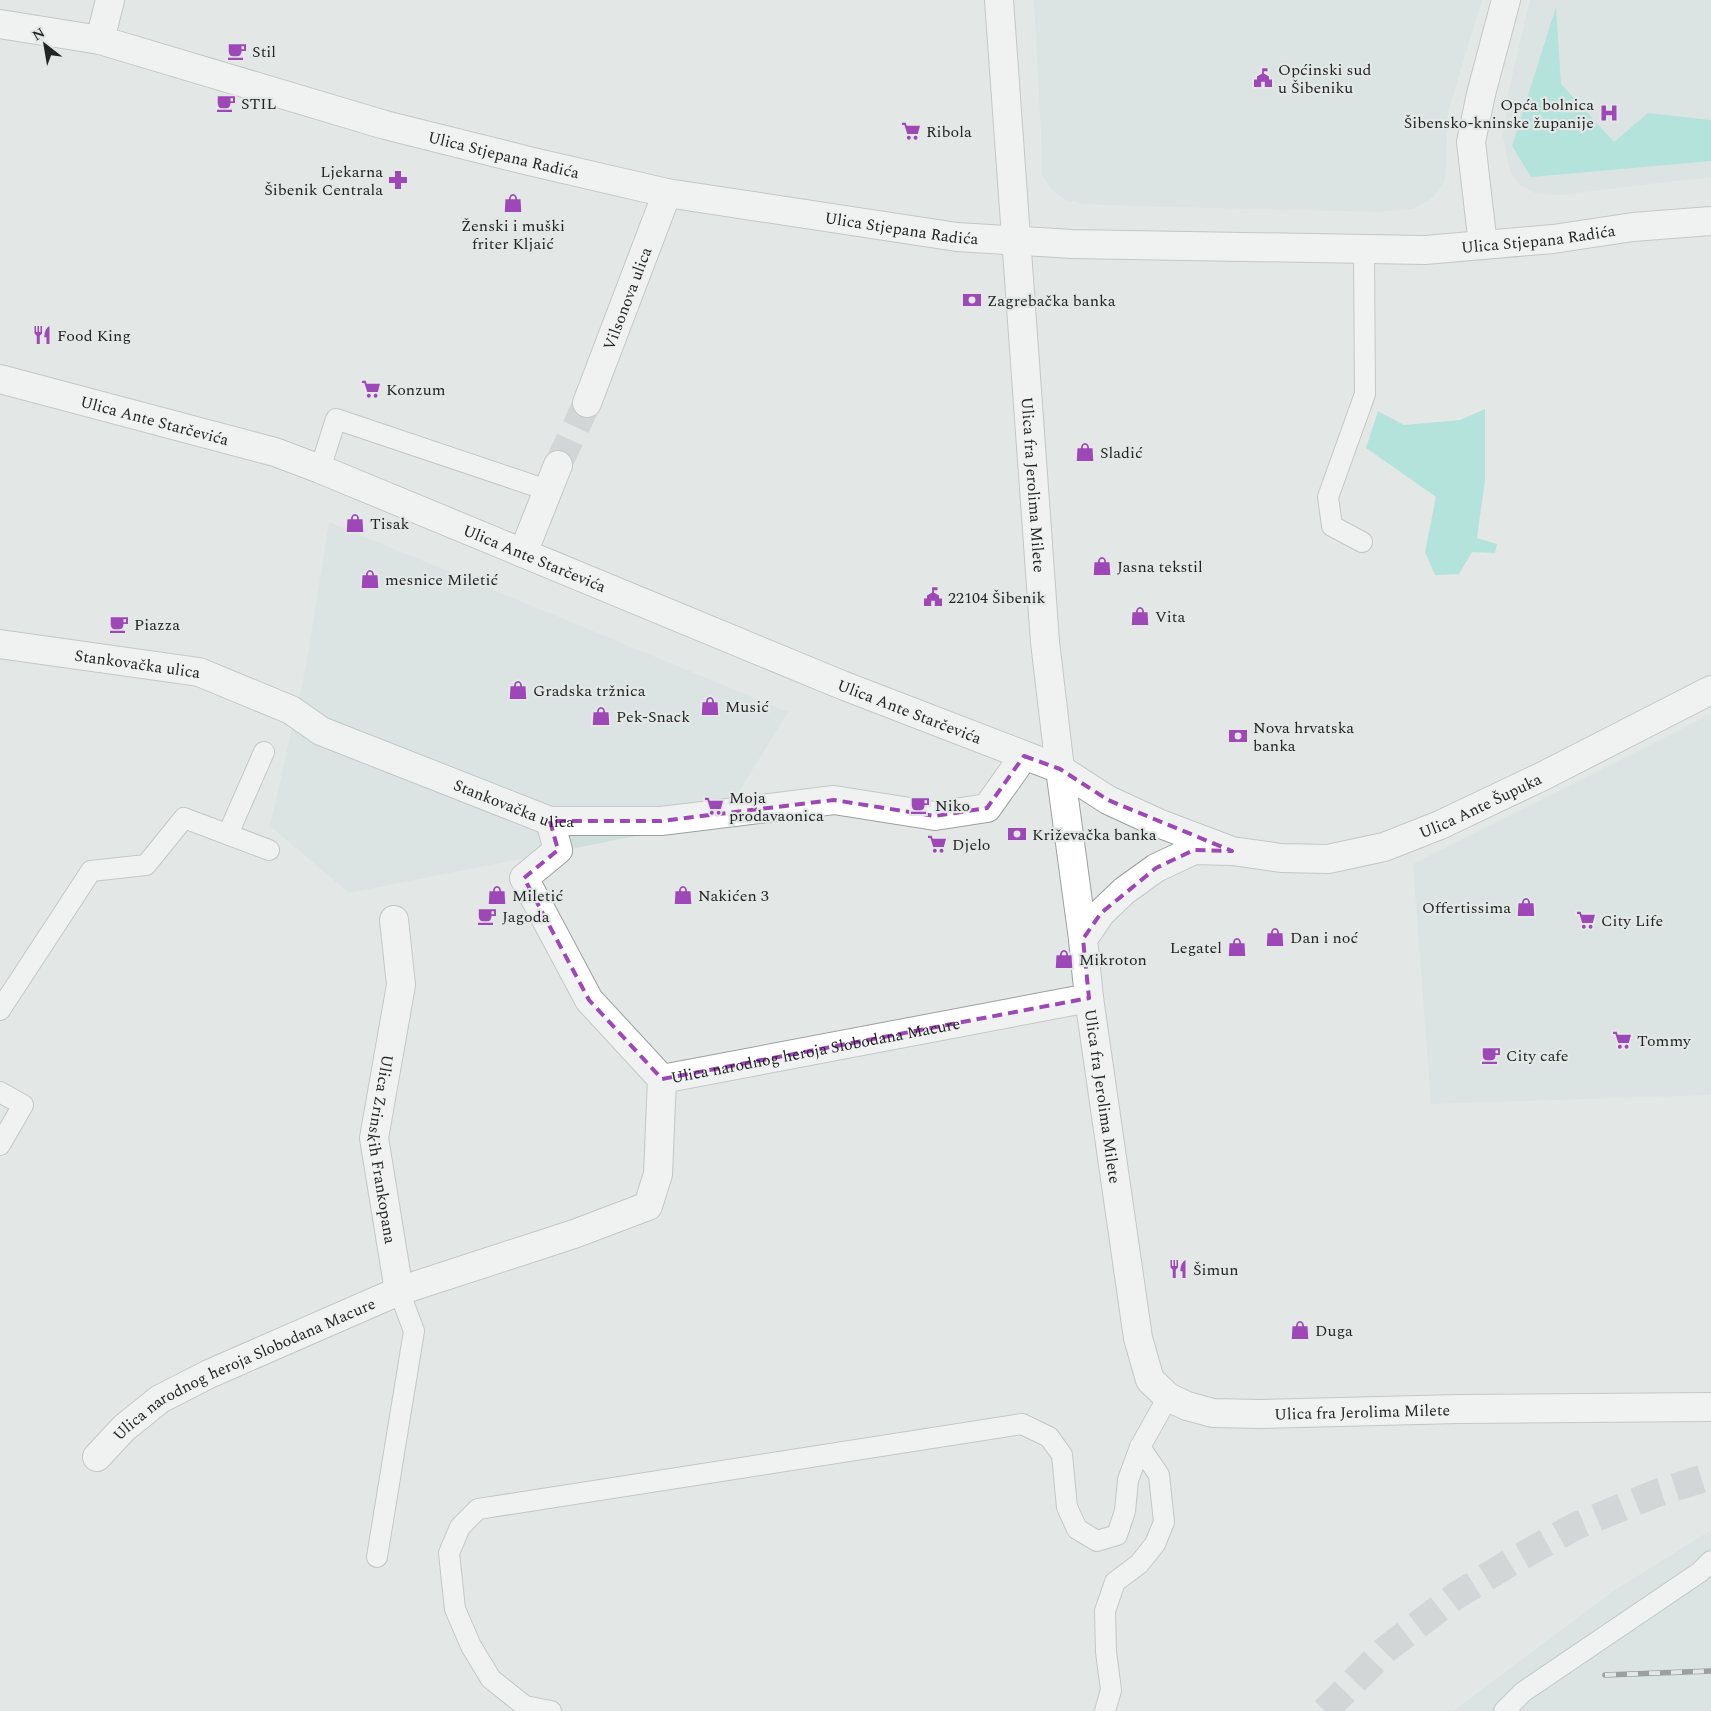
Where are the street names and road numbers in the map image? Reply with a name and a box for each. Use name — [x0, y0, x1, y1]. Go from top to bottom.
street label: Ulica Stjepana Radića — [425, 125, 582, 185]
street label: Ulica Stjepana Radića — [823, 206, 979, 251]
street label: Ulica Stjepana Radića — [1460, 219, 1617, 260]
street label: Vilsonova ulica — [597, 243, 658, 354]
street label: Ulica Ante Starčevića — [77, 390, 232, 452]
street label: Ulica fra Jerolima Milete — [1014, 396, 1051, 574]
street label: Ulica Ante Starčevića — [459, 518, 610, 599]
street label: Stankovačka ulica — [73, 644, 202, 685]
street label: Ulica Ante Starčevića — [834, 673, 985, 751]
street label: Ulica Ante Šupuka — [1416, 767, 1546, 845]
street label: Stankovačka ulica — [450, 773, 574, 834]
street label: Ulica fra Jerolima Milete — [1078, 1007, 1127, 1185]
street label: Ulica narodnog heroja Slobodana Macure — [669, 1012, 962, 1090]
street label: Ulica Zrinskih Frankopana — [360, 1053, 402, 1246]
street label: Ulica narodnog heroja Slobodana Macure — [107, 1292, 379, 1446]
street label: Ulica fra Jerolima Milete — [1274, 1398, 1451, 1427]

